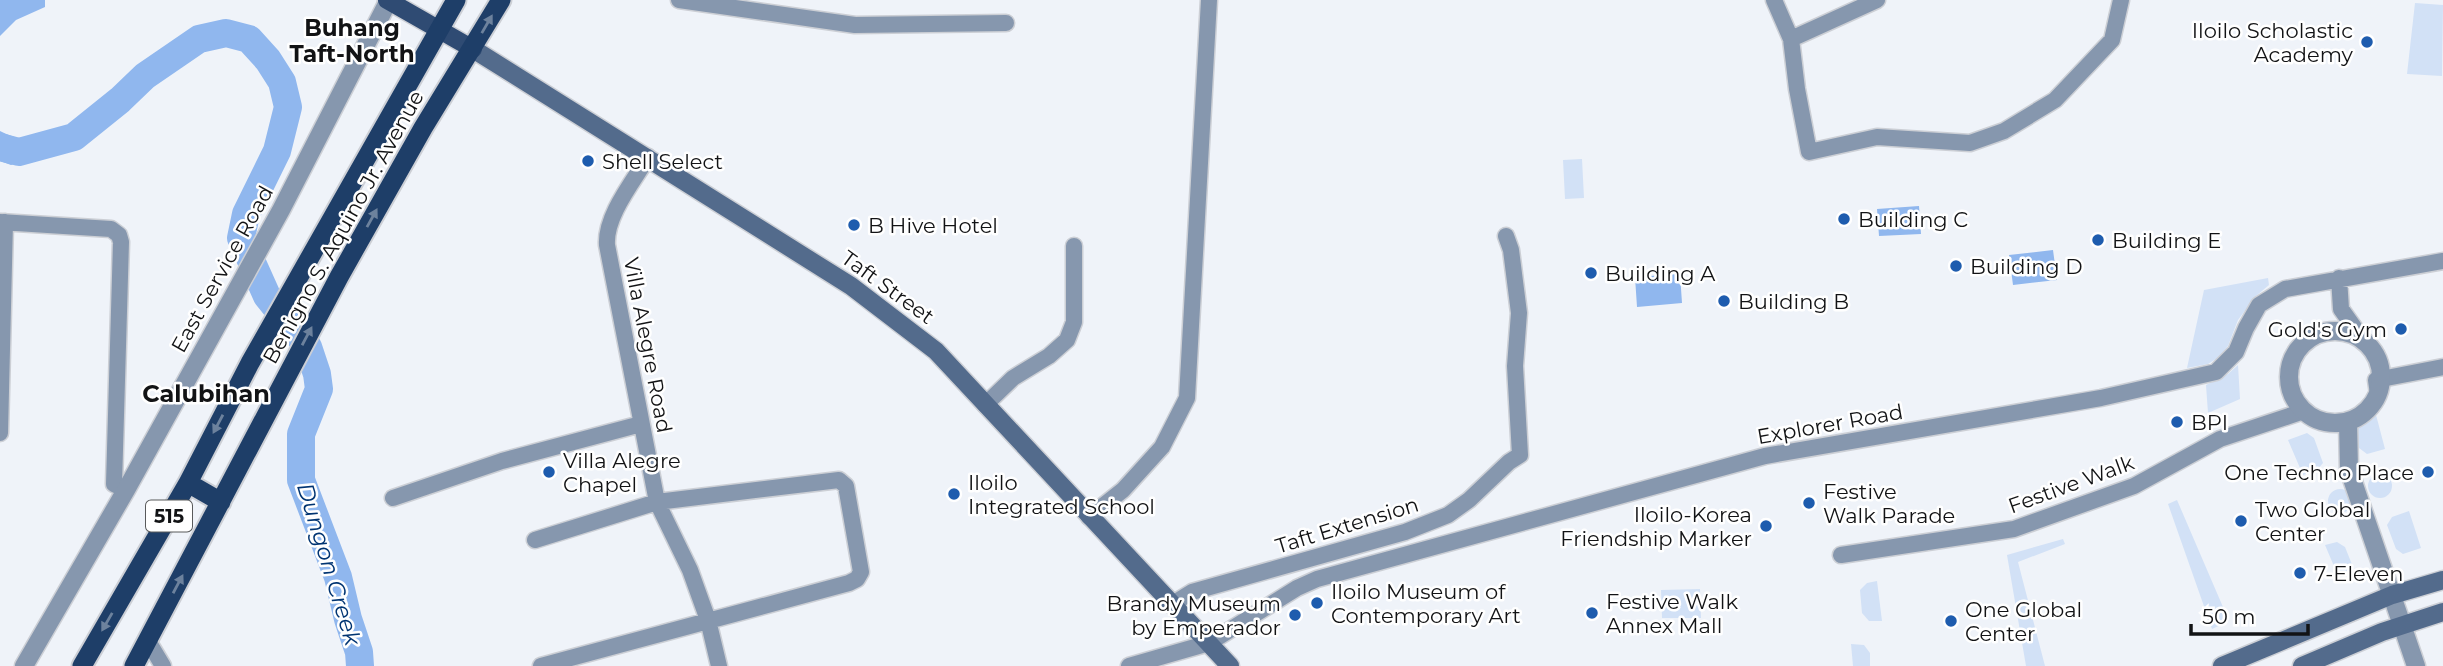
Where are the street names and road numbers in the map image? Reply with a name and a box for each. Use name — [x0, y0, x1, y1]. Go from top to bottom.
street label: Benigno S. Aquino Jr. Avenue — [257, 86, 429, 368]
street label: East Service Road — [166, 181, 278, 357]
street label: Taft Street — [837, 245, 939, 329]
street label: Villa Alegre Road — [619, 255, 677, 435]
street label: Explorer Road — [1755, 399, 1905, 449]
street label: Festive Walk — [2005, 450, 2138, 518]
street label: Taft Extension — [1272, 491, 1422, 559]
road number: 515 — [146, 500, 192, 531]

